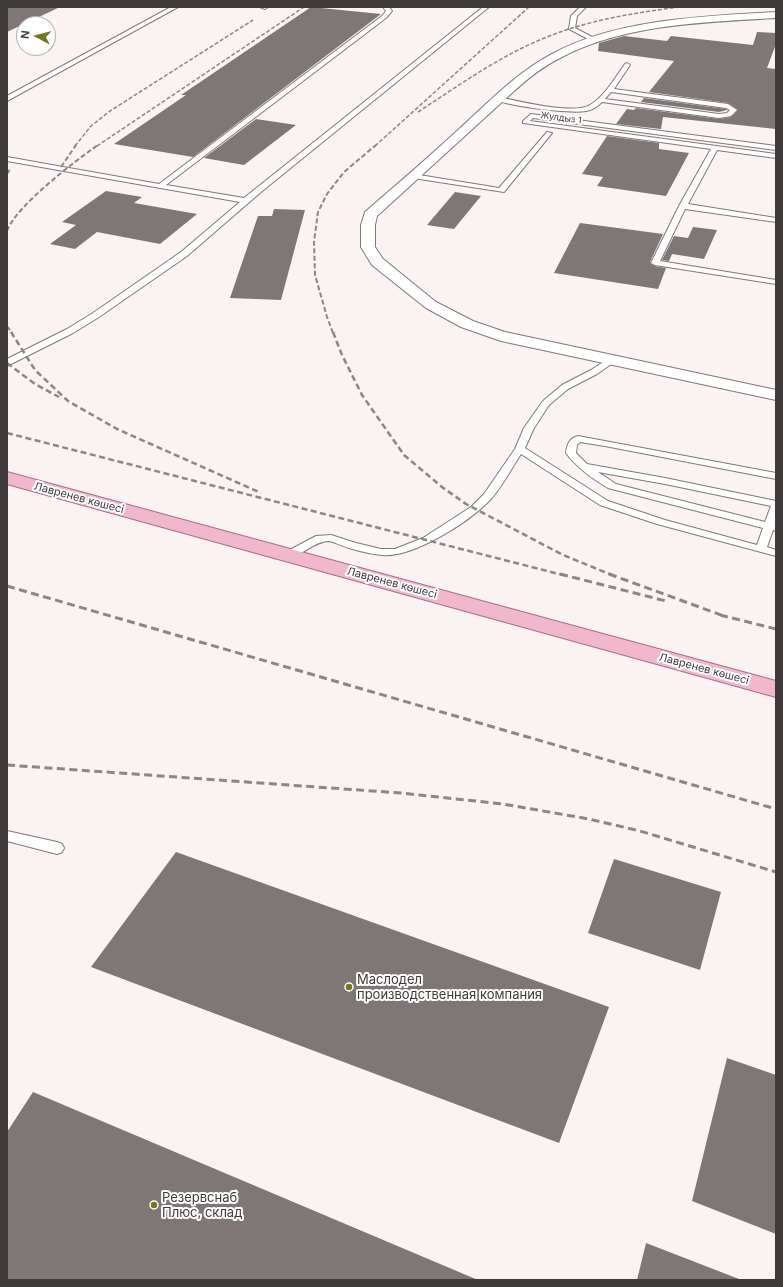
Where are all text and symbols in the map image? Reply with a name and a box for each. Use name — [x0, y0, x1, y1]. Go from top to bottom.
north arrow — [16, 16, 56, 56]
text: N — [18, 30, 33, 40]
street label: Жулдыз 1 — [540, 110, 582, 126]
street label: Лавренев көшесі — [33, 480, 125, 516]
street label: Лавренев көшесі — [346, 565, 438, 601]
street label: Лавренев көшесі — [658, 651, 750, 687]
place label: Маслодел производственная компания — [357, 972, 542, 1003]
marker: Маслодел производственная компания — [344, 982, 354, 992]
place label: Резервснаб Плюс, склад — [162, 1190, 242, 1221]
marker: Резервснаб Плюс, склад — [149, 1200, 159, 1210]

